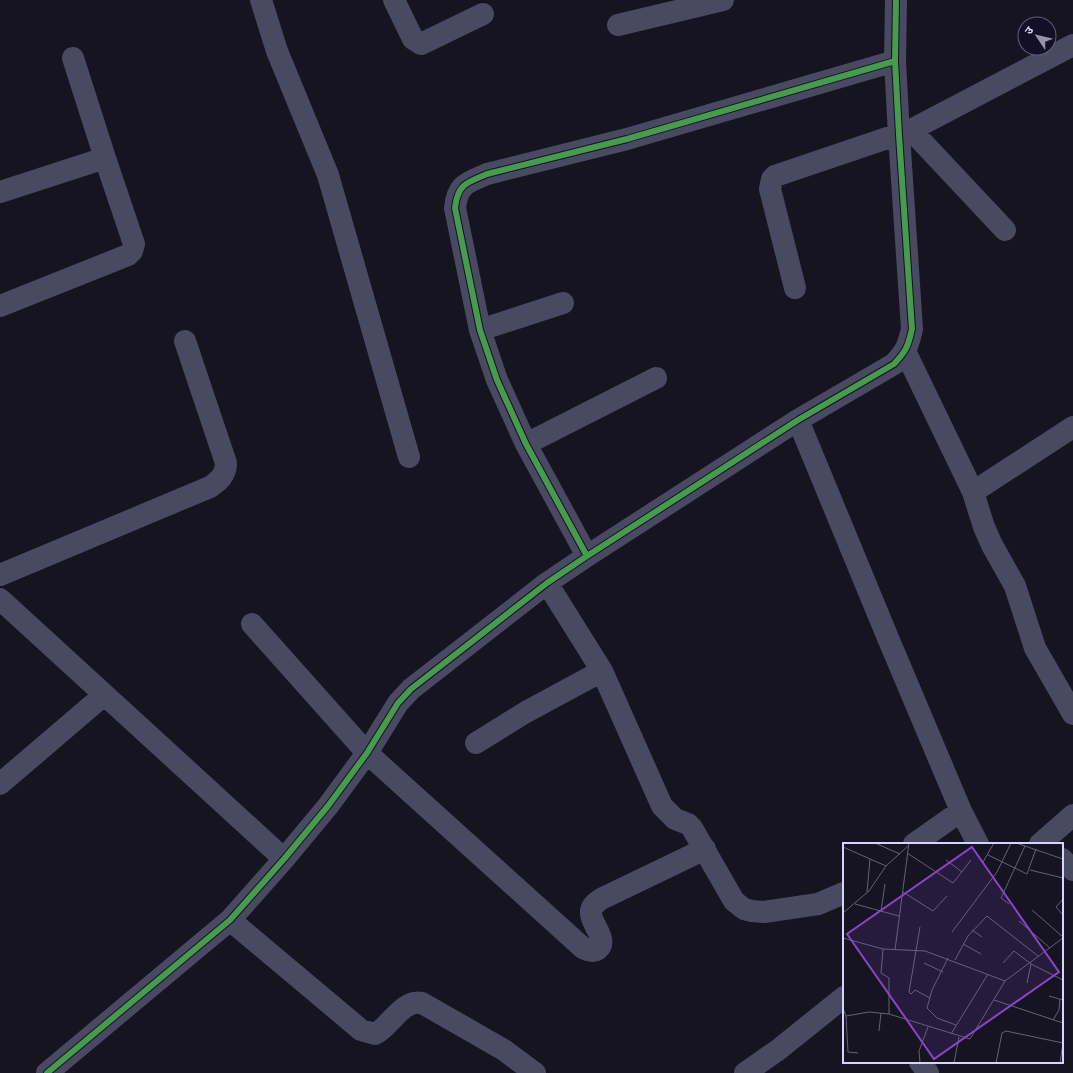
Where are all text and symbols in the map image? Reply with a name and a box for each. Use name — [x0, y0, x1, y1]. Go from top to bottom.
north arrow — [1017, 16, 1057, 56]
text: उ — [1022, 24, 1037, 37]
inset map — [843, 843, 1063, 1063]

